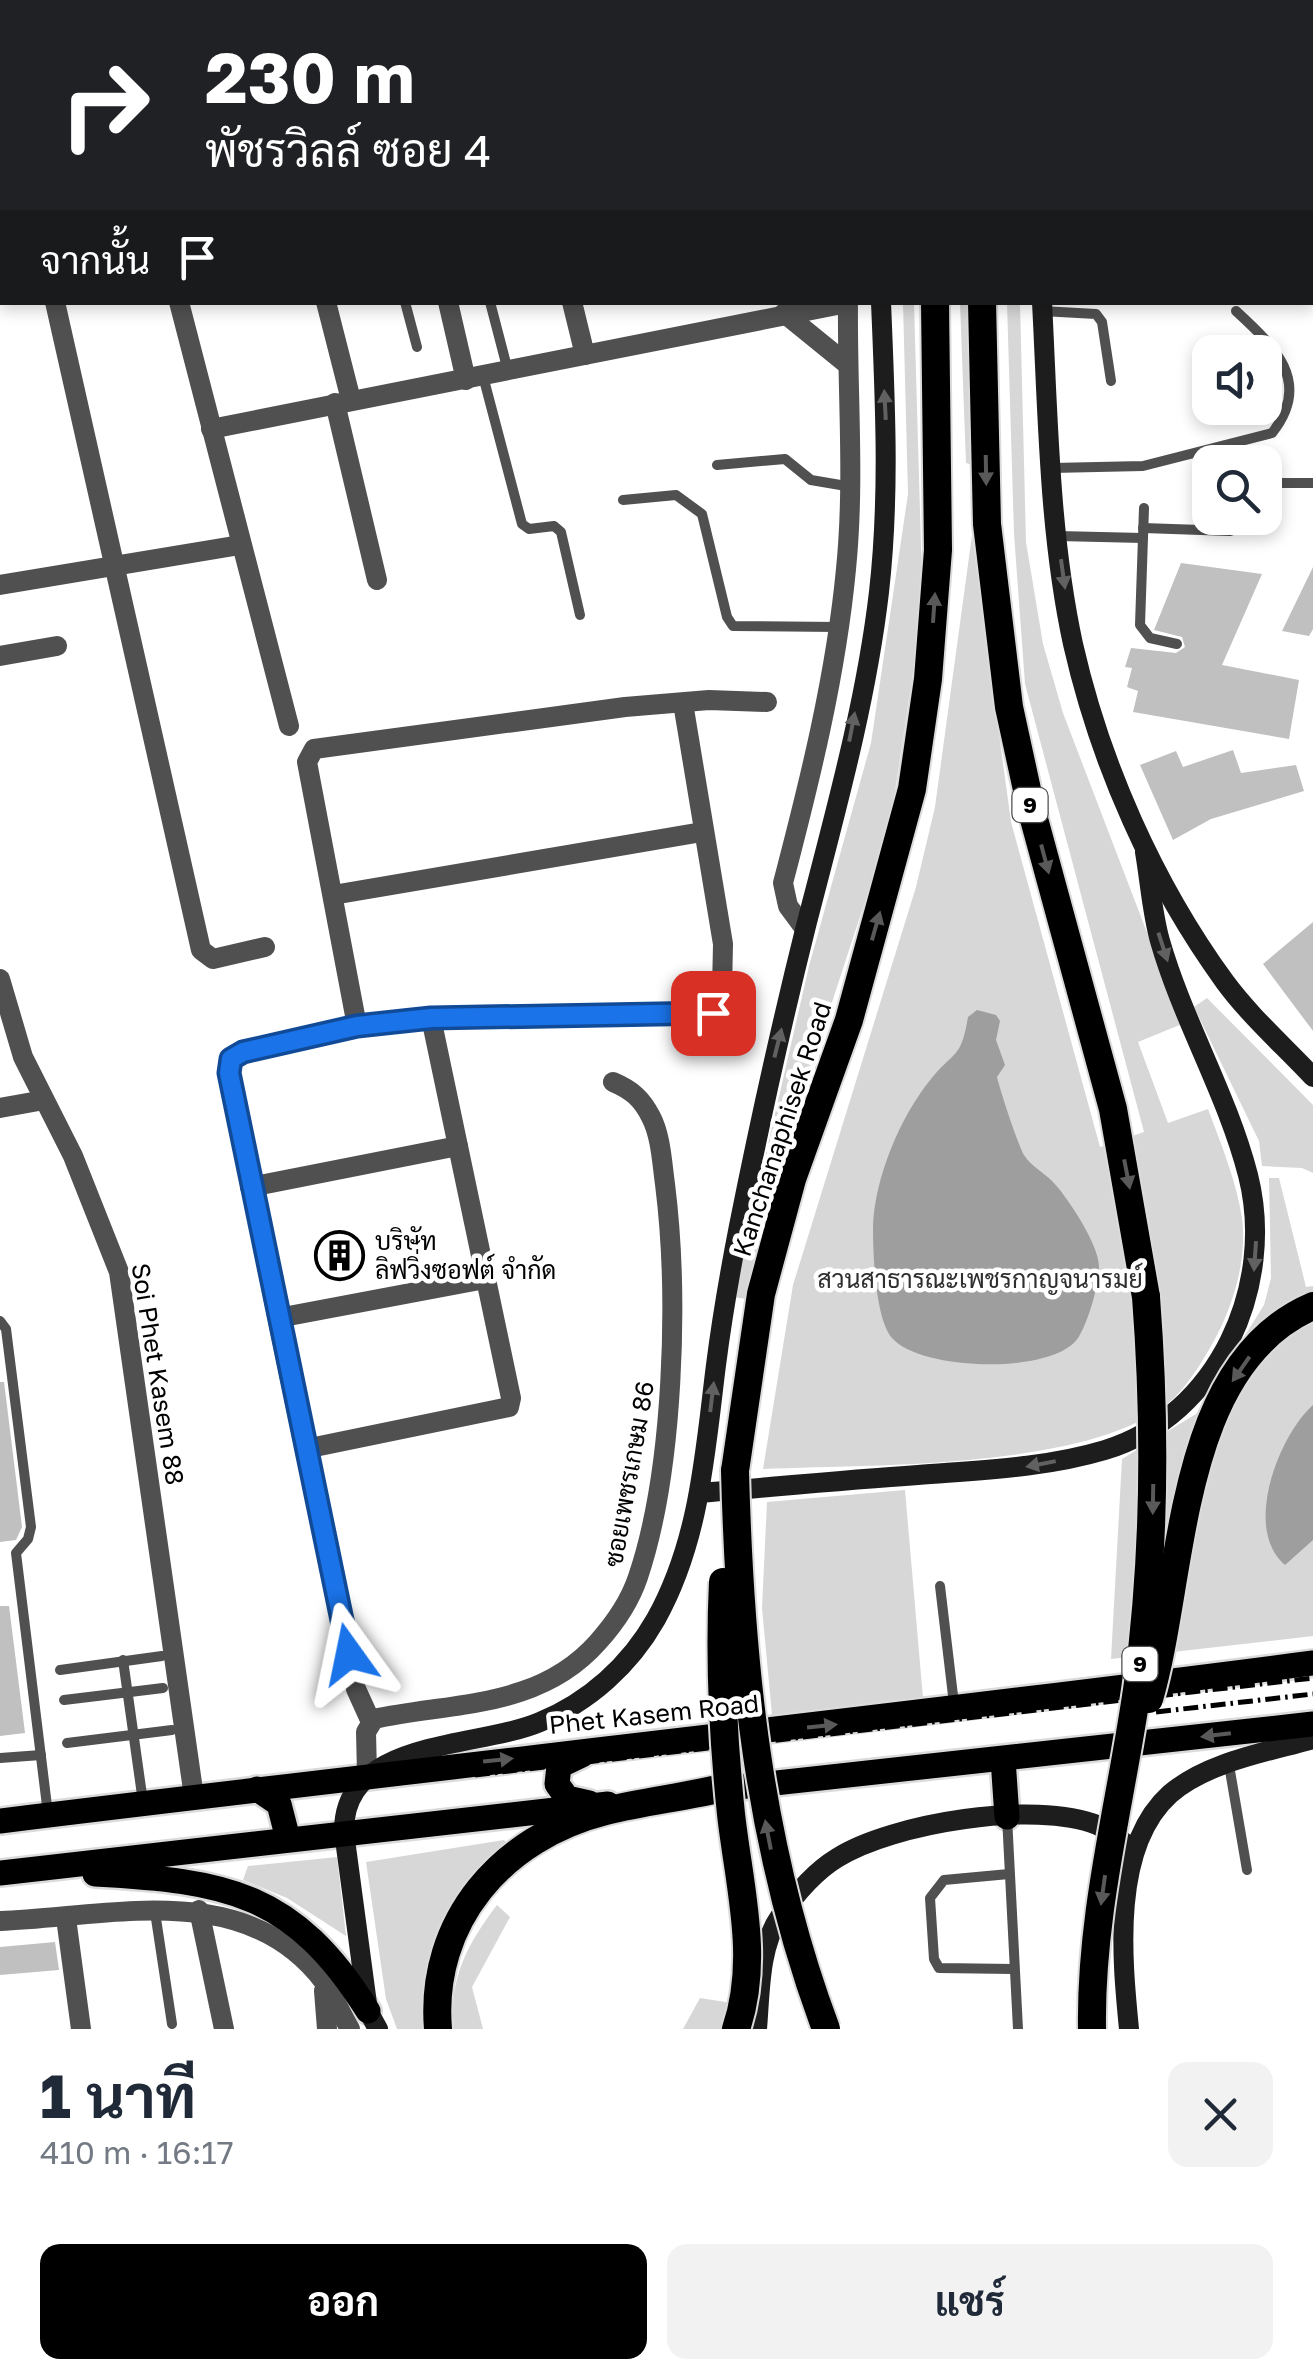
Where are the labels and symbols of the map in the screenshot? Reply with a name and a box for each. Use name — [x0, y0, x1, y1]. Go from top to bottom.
one-way arrow — [877, 388, 893, 420]
one-way arrow — [978, 454, 994, 486]
one-way arrow — [1055, 559, 1071, 590]
one-way arrow — [926, 591, 942, 623]
one-way arrow — [845, 711, 861, 742]
road number: 9 — [1012, 788, 1048, 822]
one-way arrow — [1037, 844, 1053, 875]
one-way arrow — [868, 911, 884, 942]
one-way arrow — [1157, 933, 1172, 963]
pin — [671, 971, 756, 1056]
street label: Kanchanaphisek Road — [726, 998, 837, 1260]
one-way arrow — [771, 1027, 786, 1058]
one-way arrow — [1119, 1159, 1135, 1190]
place label: บริษัท ลิฟวิ่งซอฟต์ จำกัด — [375, 1225, 556, 1285]
building icon: บริษัท ลิฟวิ่งซอฟต์ จำกัด — [314, 1229, 366, 1281]
one-way arrow — [1247, 1240, 1263, 1272]
street label: Soi Phet Kasem 88 — [126, 1261, 191, 1487]
park label: สวนสาธารณะเพชรกาญจนารมย์ — [817, 1262, 1143, 1295]
one-way arrow — [1232, 1356, 1251, 1382]
street label: ซอยเพชรเกษม 86 — [597, 1378, 660, 1569]
one-way arrow — [704, 1380, 720, 1412]
one-way arrow — [1025, 1456, 1056, 1472]
one-way arrow — [1145, 1484, 1161, 1516]
position arrow — [297, 1602, 401, 1706]
road number: 9 — [1122, 1647, 1158, 1681]
street label: Phet Kasem Road — [547, 1687, 760, 1740]
one-way arrow — [806, 1718, 838, 1734]
one-way arrow — [1200, 1727, 1232, 1743]
one-way arrow — [483, 1752, 515, 1768]
one-way arrow — [760, 1819, 776, 1850]
one-way arrow — [1094, 1875, 1110, 1907]

